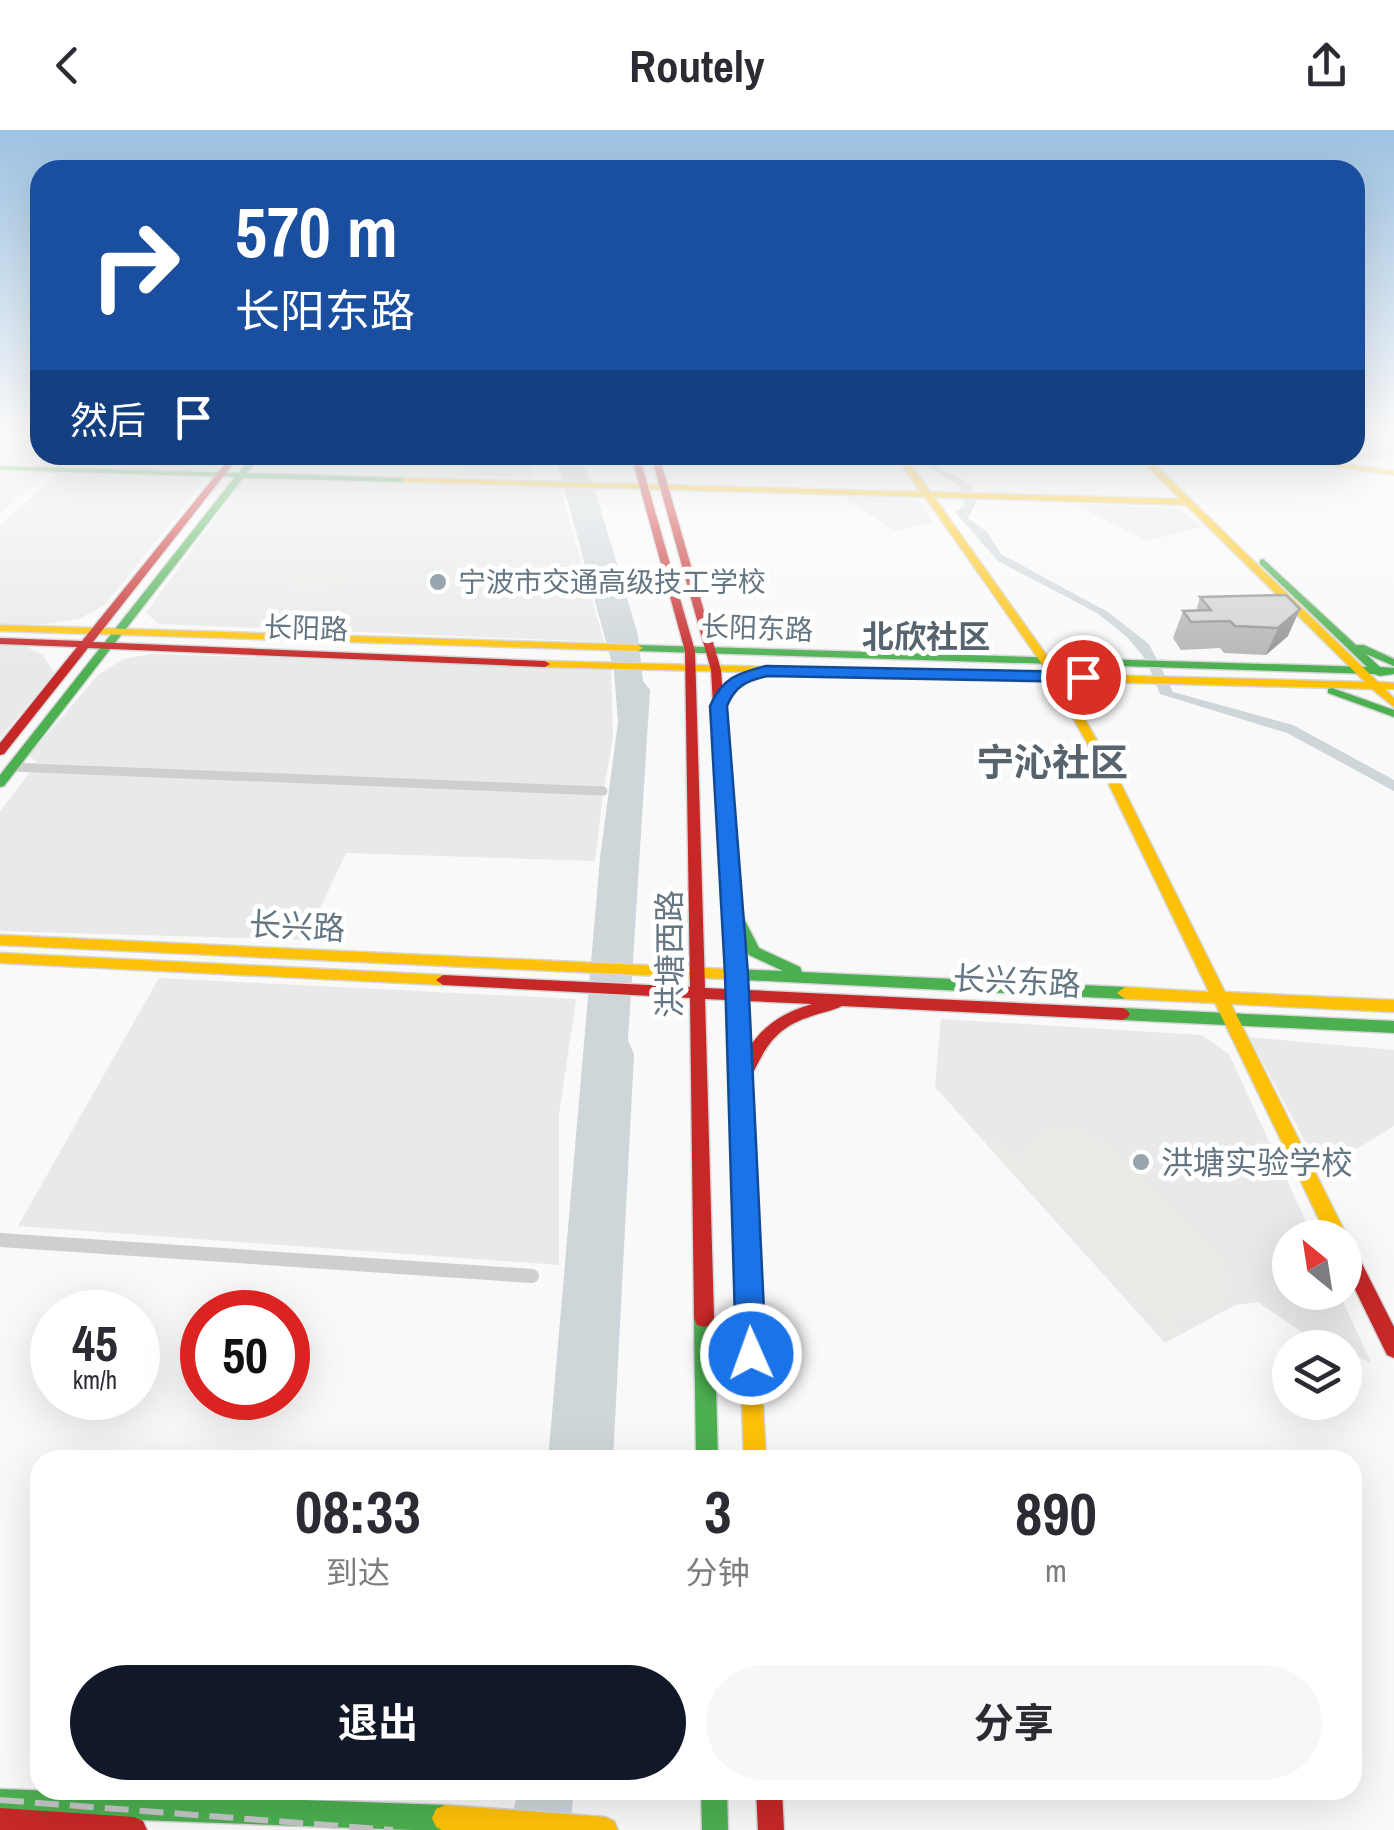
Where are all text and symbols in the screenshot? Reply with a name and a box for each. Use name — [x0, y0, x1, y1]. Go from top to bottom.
text: Routely — [629, 35, 765, 96]
icon: back — [40, 38, 95, 93]
icon: share — [1299, 38, 1354, 93]
text: 570 m — [235, 185, 398, 279]
icon: right — [70, 200, 200, 330]
text: 长阳东路 — [235, 280, 415, 341]
icon: arrive — [166, 390, 221, 445]
text: 然后 — [70, 395, 146, 446]
place label: 宁波市交通高级技工学校 — [458, 563, 766, 601]
marker: 宁波市交通高级技工学校 — [427, 571, 449, 593]
street label: 长阳东路 — [700, 607, 814, 649]
street label: 长阳路 — [263, 608, 349, 648]
district label: 北欣社区 — [862, 615, 990, 658]
pin — [1041, 635, 1126, 720]
icon: arrive — [1056, 650, 1111, 705]
district label: 宁沁社区 — [976, 737, 1128, 788]
street label: 洪塘西路 — [648, 890, 691, 1018]
street label: 长兴路 — [248, 902, 346, 950]
street label: 长兴东路 — [952, 956, 1082, 1006]
place label: 洪塘实验学校 — [1161, 1141, 1353, 1184]
marker: 洪塘实验学校 — [1130, 1151, 1152, 1173]
north arrow — [1272, 1220, 1362, 1310]
map controls — [1272, 1220, 1362, 1420]
speed limit sign: 50 — [180, 1290, 310, 1420]
position arrow — [699, 1302, 803, 1406]
text: 45 — [72, 1309, 118, 1377]
button: layers — [1272, 1330, 1362, 1420]
text: km/h — [73, 1363, 117, 1397]
text: 08:33 — [295, 1471, 421, 1552]
text: 3 — [704, 1471, 732, 1552]
text: 890 — [1015, 1473, 1097, 1554]
text: m — [1045, 1549, 1067, 1592]
text: 到达 — [326, 1551, 390, 1594]
text: 分钟 — [686, 1551, 750, 1594]
button: 退出 — [70, 1665, 686, 1780]
button: 分享 — [706, 1665, 1322, 1780]

